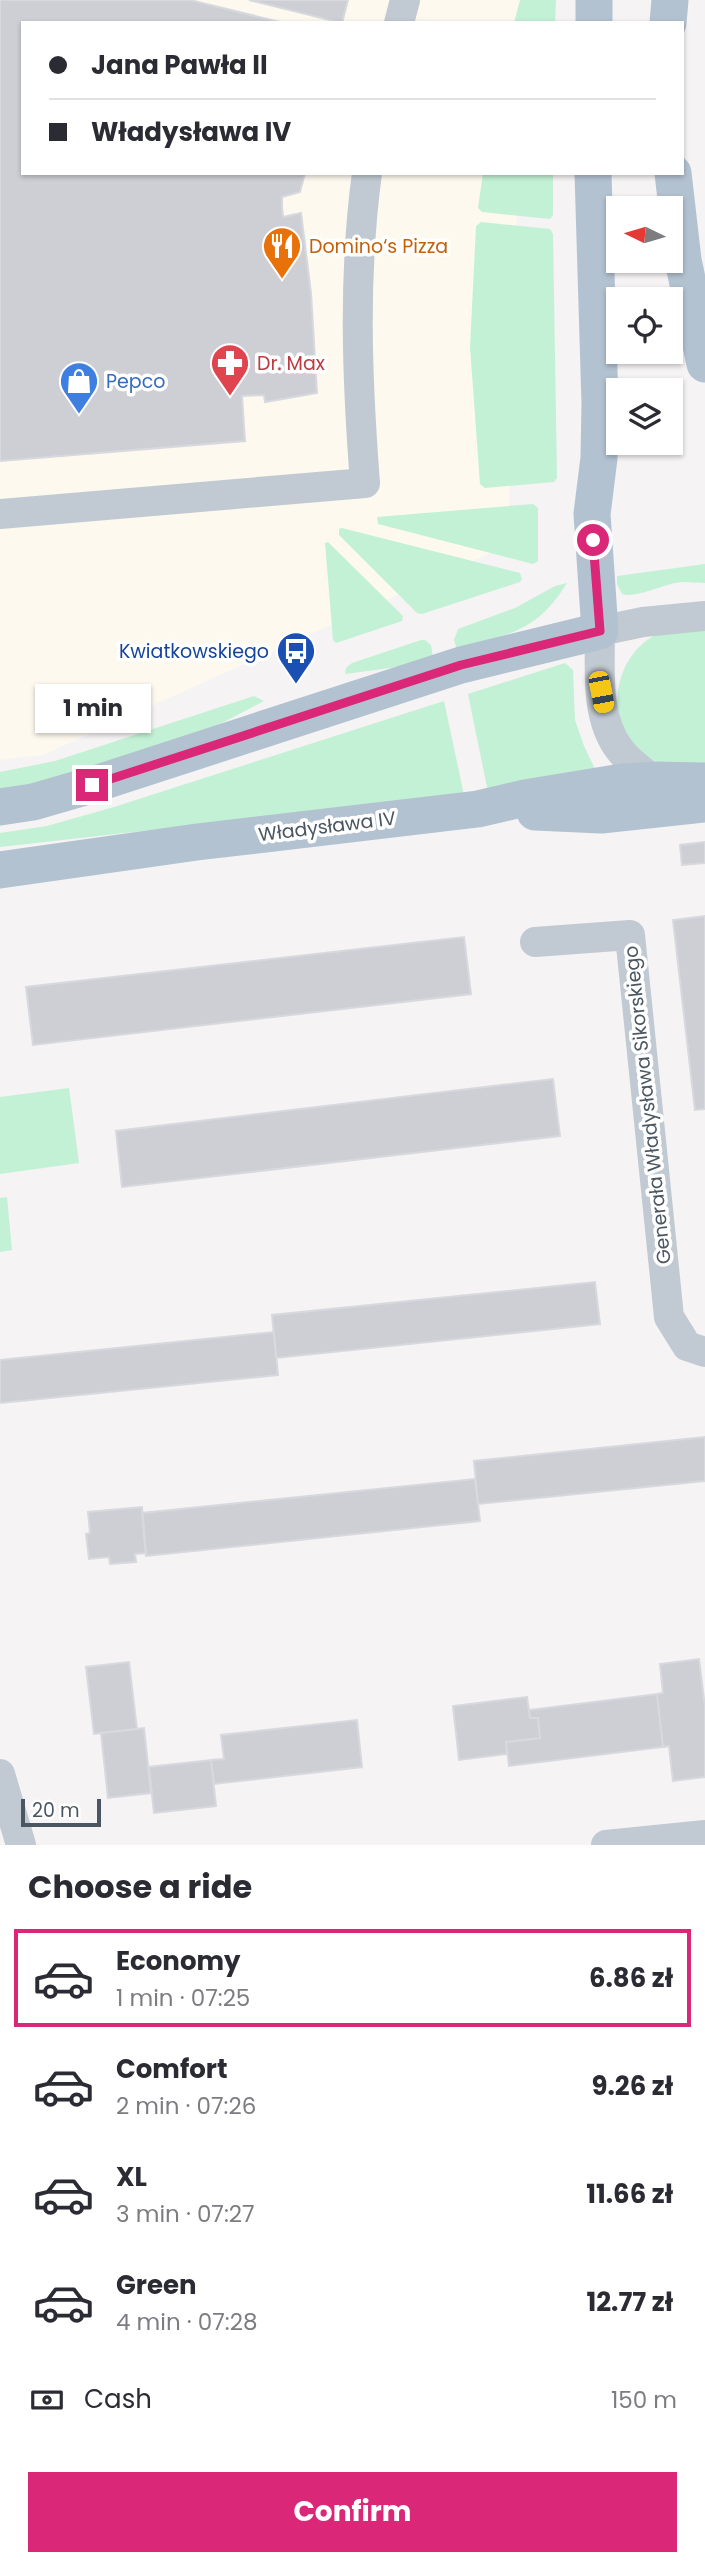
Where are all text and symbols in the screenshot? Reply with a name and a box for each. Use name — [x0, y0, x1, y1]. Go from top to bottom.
text: Jana Pawła II — [91, 47, 268, 83]
text: Władysława IV — [91, 114, 291, 150]
north arrow — [606, 196, 682, 273]
map controls — [606, 196, 683, 455]
restaurant icon: Domino‘s Pizza — [261, 225, 303, 280]
place label: Domino‘s Pizza — [309, 233, 448, 260]
button: locate — [606, 287, 683, 364]
pharmacy icon: Dr. Max — [209, 342, 251, 397]
place label: Dr. Max — [257, 350, 325, 377]
shop icon: Pepco — [58, 360, 100, 415]
place label: Pepco — [106, 368, 165, 395]
button: layers — [606, 378, 683, 455]
route start — [577, 524, 609, 556]
bus stop icon: Kwiatkowskiego — [275, 630, 317, 685]
place label: Kwiatkowskiego — [119, 638, 269, 665]
car — [587, 669, 616, 715]
callout: 1 min — [34, 684, 150, 732]
text: 1 min — [63, 692, 123, 724]
route end — [76, 769, 108, 801]
street label: Władysława IV — [257, 805, 397, 848]
street label: Generała Władysława Sikorskiego — [617, 944, 678, 1265]
scale bar — [21, 1796, 102, 1828]
text: 20 m — [32, 1797, 80, 1824]
text: Choose a ride — [28, 1864, 252, 1909]
text: Economy — [116, 1943, 240, 1979]
icon: car — [32, 1947, 95, 2010]
text: 6.86 zł — [589, 1960, 673, 1996]
text: 1 min · 07:25 — [116, 1982, 250, 2014]
text: Comfort — [116, 2051, 228, 2087]
icon: car — [32, 2055, 95, 2118]
text: 9.26 zł — [592, 2068, 673, 2104]
text: 2 min · 07:26 — [116, 2090, 256, 2122]
text: XL — [116, 2159, 147, 2195]
icon: car — [32, 2163, 95, 2226]
text: 11.66 zł — [586, 2176, 673, 2212]
text: 3 min · 07:27 — [116, 2198, 255, 2230]
text: Green — [116, 2267, 197, 2303]
icon: car — [32, 2271, 95, 2334]
text: 12.77 zł — [586, 2284, 673, 2320]
text: 4 min · 07:28 — [116, 2306, 257, 2338]
icon: cash — [28, 2381, 66, 2419]
text: Cash — [84, 2381, 152, 2417]
text: 150 m — [611, 2384, 677, 2416]
button: Confirm — [28, 2472, 677, 2552]

